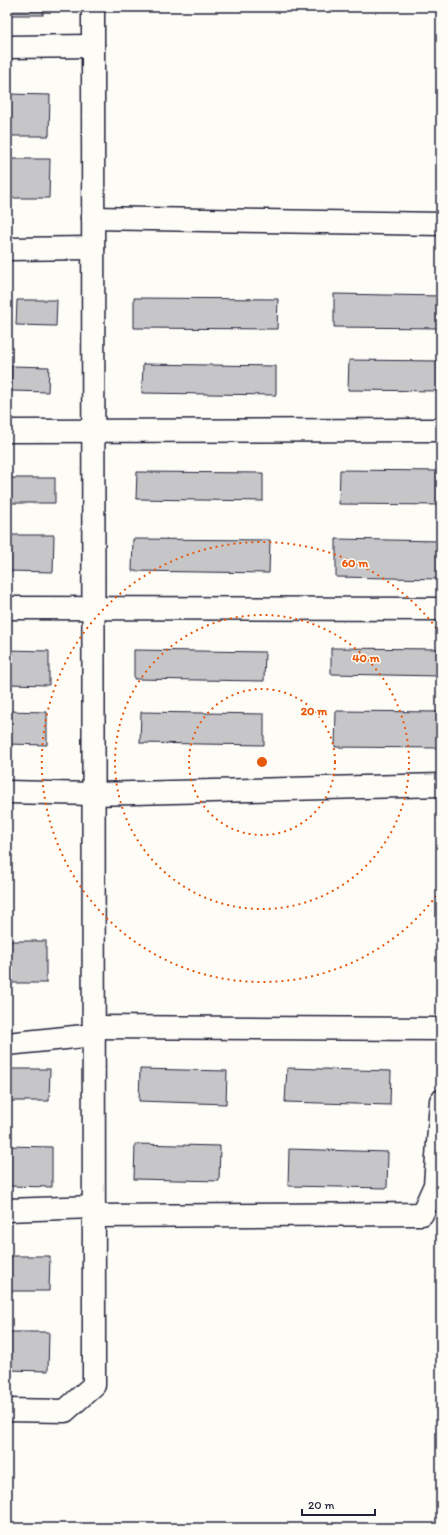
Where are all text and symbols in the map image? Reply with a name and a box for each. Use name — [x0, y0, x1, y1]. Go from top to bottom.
text: 60 m — [342, 556, 369, 570]
text: 40 m — [352, 651, 381, 665]
text: 20 m — [301, 704, 328, 718]
centre of rings — [255, 755, 269, 769]
scale bar — [302, 1491, 375, 1517]
text: 20 m — [308, 1498, 335, 1512]

